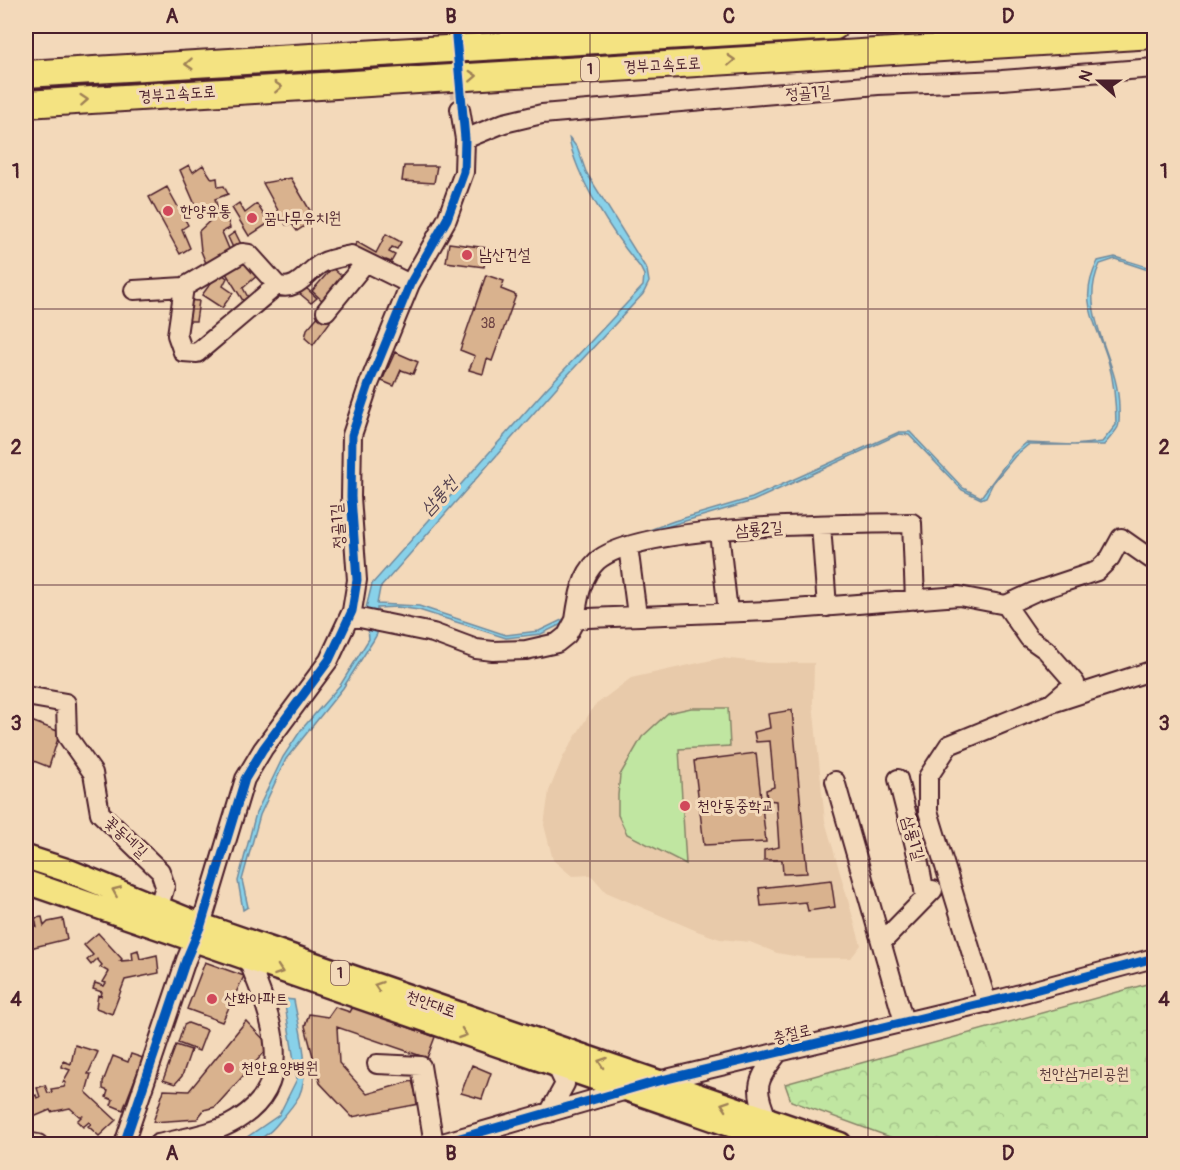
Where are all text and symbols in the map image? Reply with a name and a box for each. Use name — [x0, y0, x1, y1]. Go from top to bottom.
text: A — [166, 4, 179, 29]
text: B — [445, 4, 457, 29]
text: C — [723, 4, 735, 29]
text: D — [1002, 4, 1015, 29]
north arrow — [1069, 51, 1129, 111]
street label: 경부고속도로 — [623, 53, 701, 77]
one-way arrow — [726, 54, 735, 67]
one-way arrow — [185, 57, 194, 70]
road number: 1 — [581, 57, 599, 81]
text: N — [1075, 67, 1097, 85]
one-way arrow — [469, 69, 478, 82]
street label: 경부고속도로 — [138, 81, 216, 107]
one-way arrow — [274, 81, 283, 94]
street label: 정골1길 — [785, 81, 831, 105]
one-way arrow — [79, 94, 88, 107]
text: 1 — [12, 159, 20, 184]
text: 1 — [1160, 159, 1168, 184]
place label: 한양유통 — [180, 201, 232, 221]
marker: 한양유통 — [161, 204, 175, 218]
place label: 꿈나무유치원 — [264, 208, 341, 228]
marker: 꿈나무유치원 — [245, 211, 259, 225]
place label: 남산건설 — [479, 245, 531, 265]
marker: 남산건설 — [460, 248, 474, 262]
house number: 38 — [481, 315, 495, 332]
text: 2 — [10, 435, 22, 460]
text: 2 — [1158, 435, 1170, 460]
water label: 삼룡천 — [416, 471, 463, 520]
street label: 정골1길 — [326, 503, 350, 549]
street label: 삼룡2길 — [735, 517, 784, 541]
text: 3 — [10, 711, 22, 736]
text: 3 — [1158, 711, 1170, 736]
place label: 천안동중학교 — [697, 796, 774, 816]
marker: 천안동중학교 — [678, 799, 692, 813]
street label: 꽃동네길 — [100, 812, 152, 862]
street label: 삼룡1길 — [897, 814, 929, 862]
one-way arrow — [111, 886, 122, 898]
road number: 1 — [331, 961, 349, 985]
one-way arrow — [273, 963, 284, 976]
one-way arrow — [373, 980, 384, 993]
street label: 천안대로 — [403, 986, 459, 1022]
text: 4 — [10, 987, 22, 1012]
text: 4 — [1158, 987, 1170, 1012]
place label: 산화아파트 — [224, 989, 288, 1009]
marker: 산화아파트 — [205, 992, 219, 1006]
street label: 충절로 — [771, 1020, 813, 1048]
one-way arrow — [457, 1026, 468, 1039]
one-way arrow — [598, 1057, 608, 1070]
place label: 천안요양병원 — [241, 1058, 318, 1078]
marker: 천안요양병원 — [222, 1061, 236, 1075]
park label: 천안삼거리공원 — [1039, 1064, 1129, 1084]
one-way arrow — [720, 1099, 731, 1112]
text: A — [166, 1141, 179, 1166]
text: B — [445, 1141, 457, 1166]
text: C — [723, 1141, 735, 1166]
text: D — [1002, 1141, 1015, 1166]

